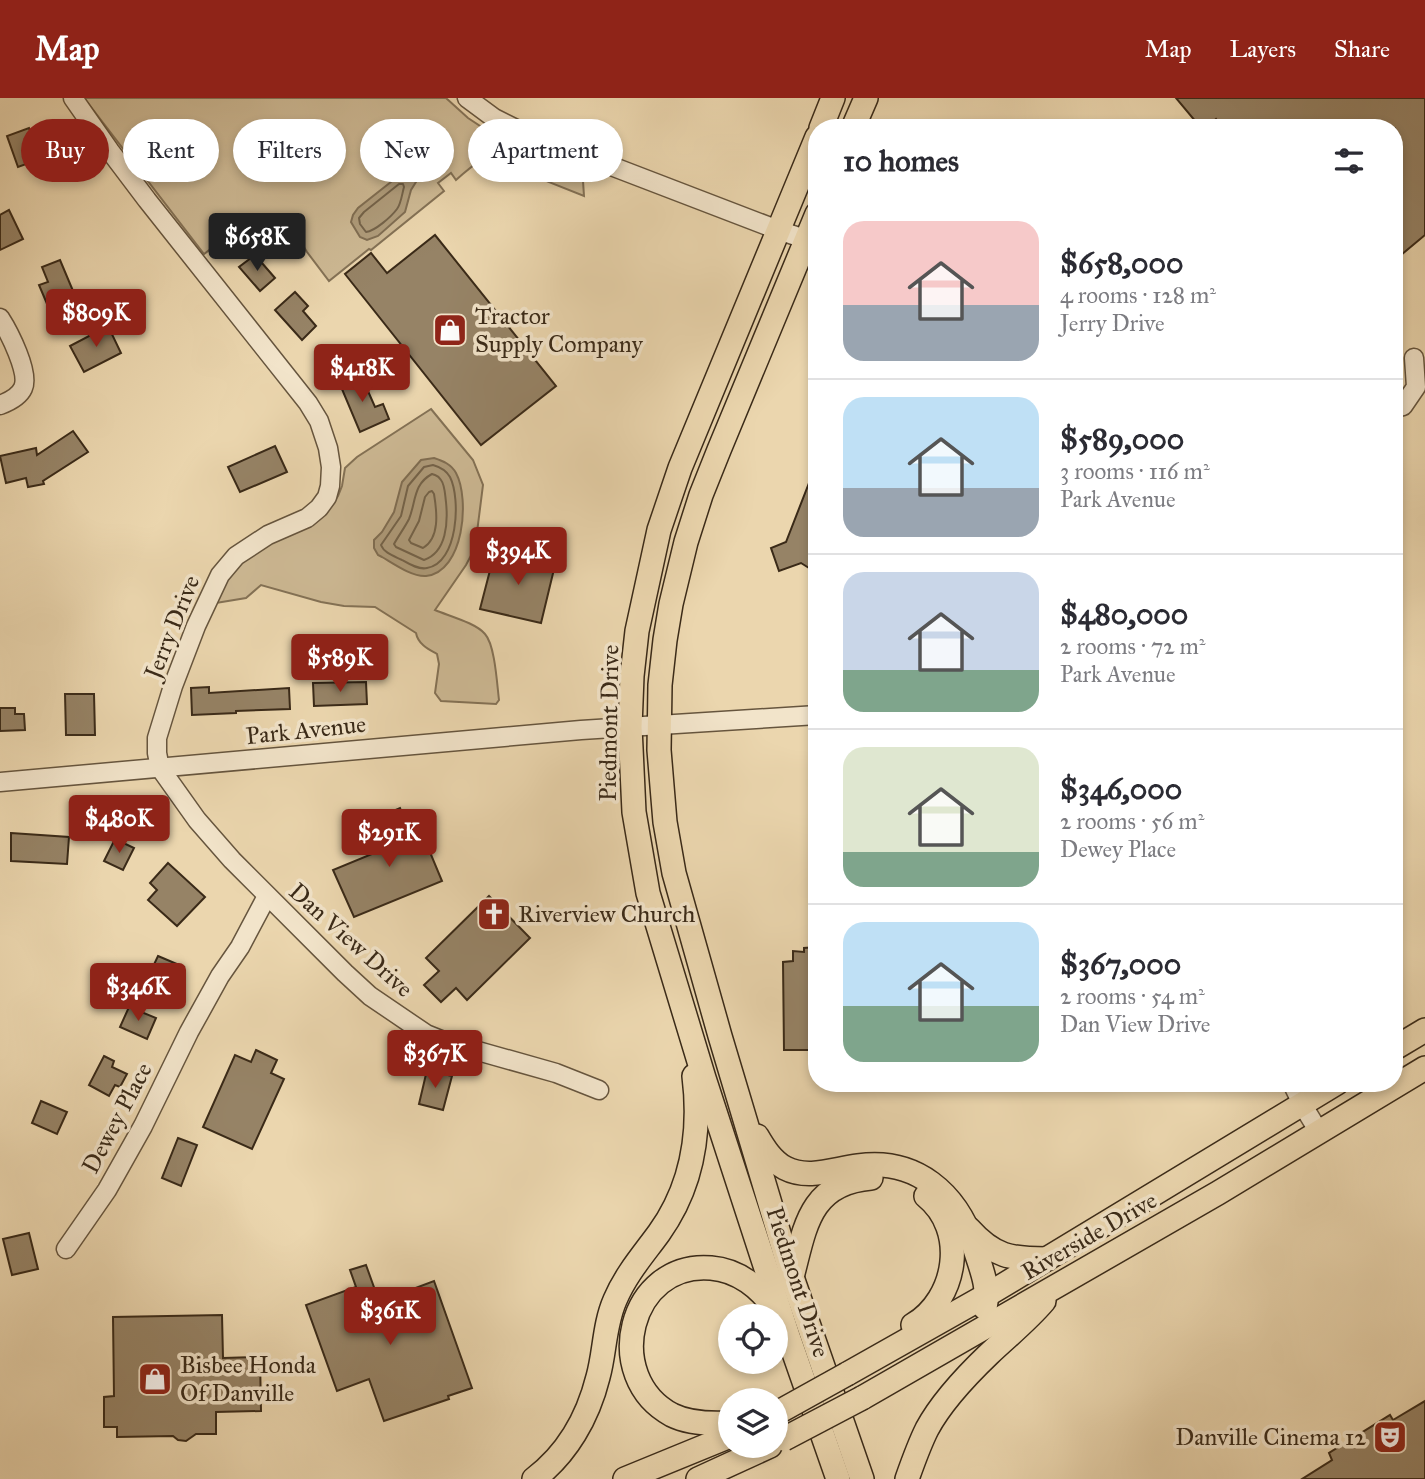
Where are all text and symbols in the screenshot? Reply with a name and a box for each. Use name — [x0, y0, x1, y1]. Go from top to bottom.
text: Map — [35, 29, 99, 69]
text: Map — [1145, 34, 1192, 64]
text: Layers — [1230, 34, 1296, 64]
text: Share — [1334, 34, 1390, 64]
chip: Buy — [21, 119, 109, 182]
chip: Rent — [123, 119, 219, 182]
chip: Filters — [233, 119, 346, 182]
chip: New — [360, 119, 454, 182]
chip: Apartment — [468, 119, 623, 182]
icon: filters — [1330, 142, 1368, 180]
text: 10 homes — [843, 143, 959, 179]
pin: $658K — [208, 214, 306, 273]
text: $658K — [225, 222, 289, 250]
text: $658,000 — [1060, 245, 1183, 281]
icon: home — [899, 249, 983, 333]
text: 4 rooms · 128 m² — [1060, 281, 1216, 309]
pin: $809K — [47, 289, 145, 349]
text: $809K — [62, 298, 130, 326]
place label: Tractor Supply Company — [475, 301, 643, 359]
text: Jerry Drive — [1060, 309, 1165, 337]
shop icon: Tractor Supply Company — [431, 311, 469, 349]
pin: $418K — [313, 344, 411, 404]
text: $418K — [330, 353, 394, 381]
text: $589,000 — [1060, 421, 1184, 457]
icon: home — [899, 425, 983, 509]
text: 3 rooms · 116 m² — [1060, 457, 1210, 485]
text: Park Avenue — [1060, 485, 1176, 513]
pin: $394K — [469, 528, 567, 587]
text: $394K — [486, 536, 550, 564]
street label: Jerry Drive — [137, 571, 206, 686]
text: $480,000 — [1060, 596, 1188, 632]
icon: home — [899, 600, 983, 684]
text: 2 rooms · 72 m² — [1060, 632, 1205, 660]
pin: $589K — [291, 634, 389, 694]
text: $589K — [307, 643, 373, 671]
street label: Piedmont Drive — [593, 644, 625, 802]
text: Park Avenue — [1060, 660, 1176, 688]
street label: Park Avenue — [244, 709, 368, 751]
text: $346,000 — [1060, 771, 1182, 807]
icon: home — [899, 775, 983, 859]
pin: $480K — [70, 796, 168, 855]
text: $480K — [85, 804, 153, 832]
text: 2 rooms · 56 m² — [1060, 807, 1204, 835]
pin: $291K — [340, 810, 438, 869]
text: $291K — [358, 818, 420, 846]
text: Dewey Place — [1060, 835, 1176, 863]
street label: Dan View Drive — [283, 876, 419, 1004]
church icon: Riverview Church — [475, 895, 513, 933]
place label: Riverview Church — [518, 899, 695, 929]
text: $367,000 — [1060, 946, 1181, 982]
icon: home — [899, 950, 983, 1034]
pin: $346K — [89, 964, 187, 1023]
text: $346K — [106, 972, 170, 1000]
text: 2 rooms · 54 m² — [1060, 982, 1205, 1010]
text: Dan View Drive — [1060, 1010, 1210, 1038]
pin: $367K — [386, 1030, 484, 1090]
text: $367K — [403, 1039, 467, 1067]
street label: Dewey Place — [75, 1057, 159, 1179]
street label: Riverside Drive — [1016, 1185, 1162, 1287]
street label: Piedmont Drive — [760, 1203, 836, 1361]
pin: $361K — [341, 1288, 439, 1347]
text: $361K — [360, 1296, 420, 1324]
map controls — [718, 1304, 788, 1458]
button: locate — [718, 1304, 788, 1374]
place label: Bisbee Honda Of Danville — [180, 1350, 317, 1408]
shop icon: Bisbee Honda Of Danville — [136, 1360, 174, 1398]
button: layers — [718, 1388, 788, 1458]
theatre icon: Danville Cinema 12 — [1371, 1418, 1409, 1456]
place label: Danville Cinema 12 — [1175, 1422, 1366, 1452]

